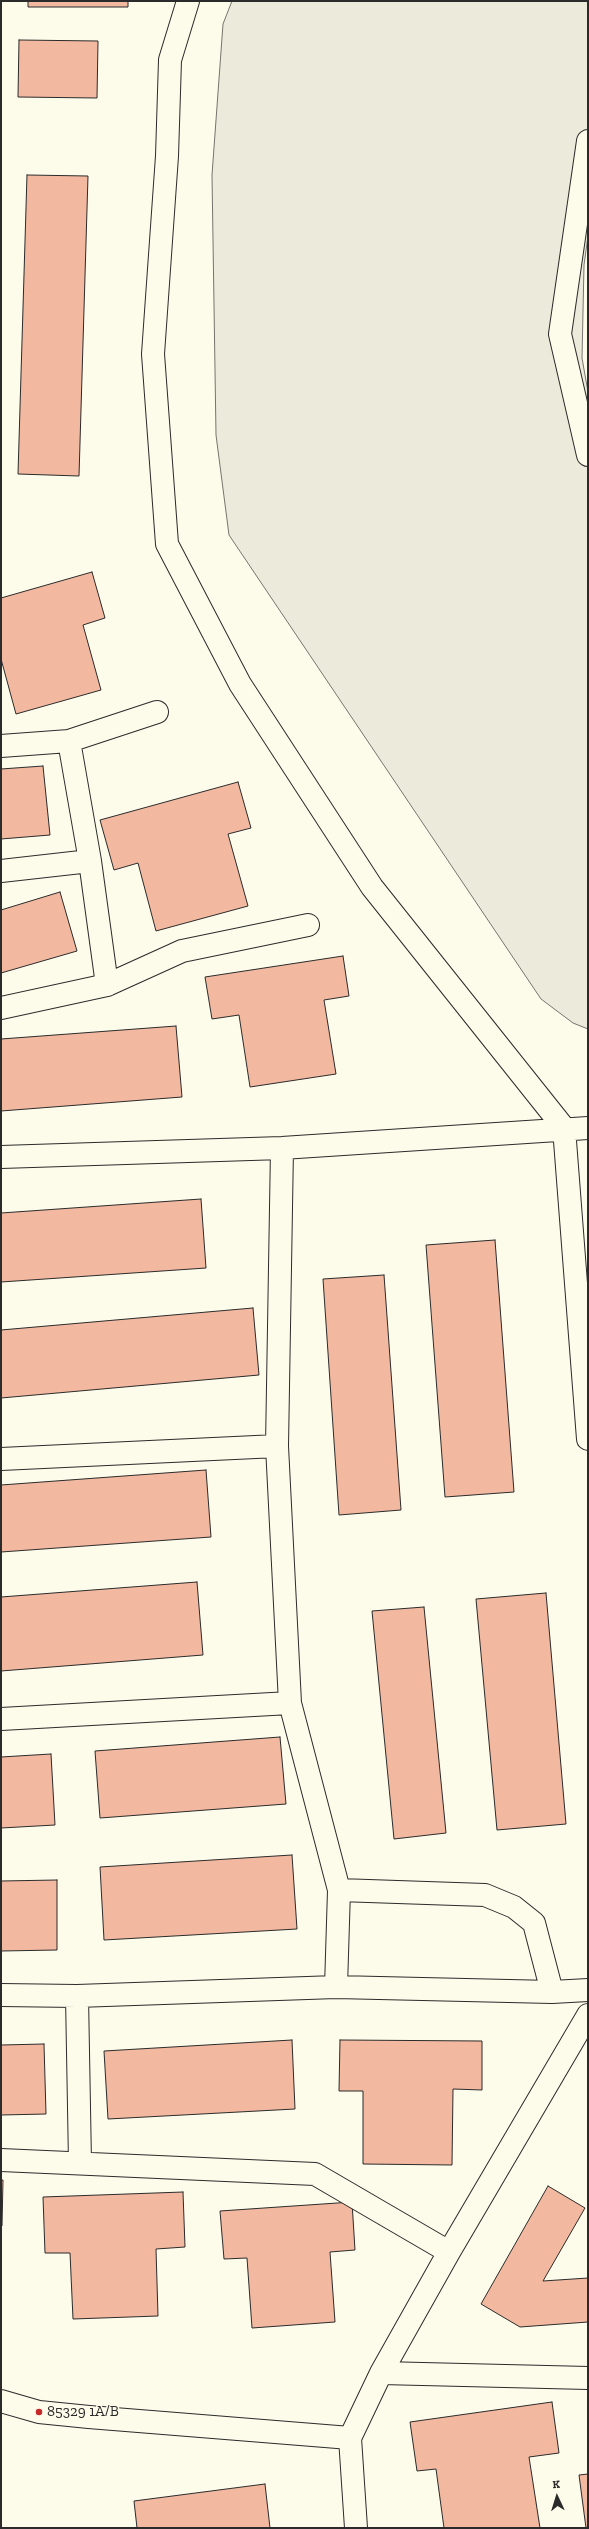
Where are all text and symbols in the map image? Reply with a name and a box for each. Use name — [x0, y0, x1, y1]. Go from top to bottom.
place label: 85329 1A/B — [47, 2403, 119, 2421]
marker: 85329 1A/B — [34, 2407, 44, 2417]
north arrow — [537, 2477, 577, 2517]
text: K — [552, 2478, 560, 2491]

